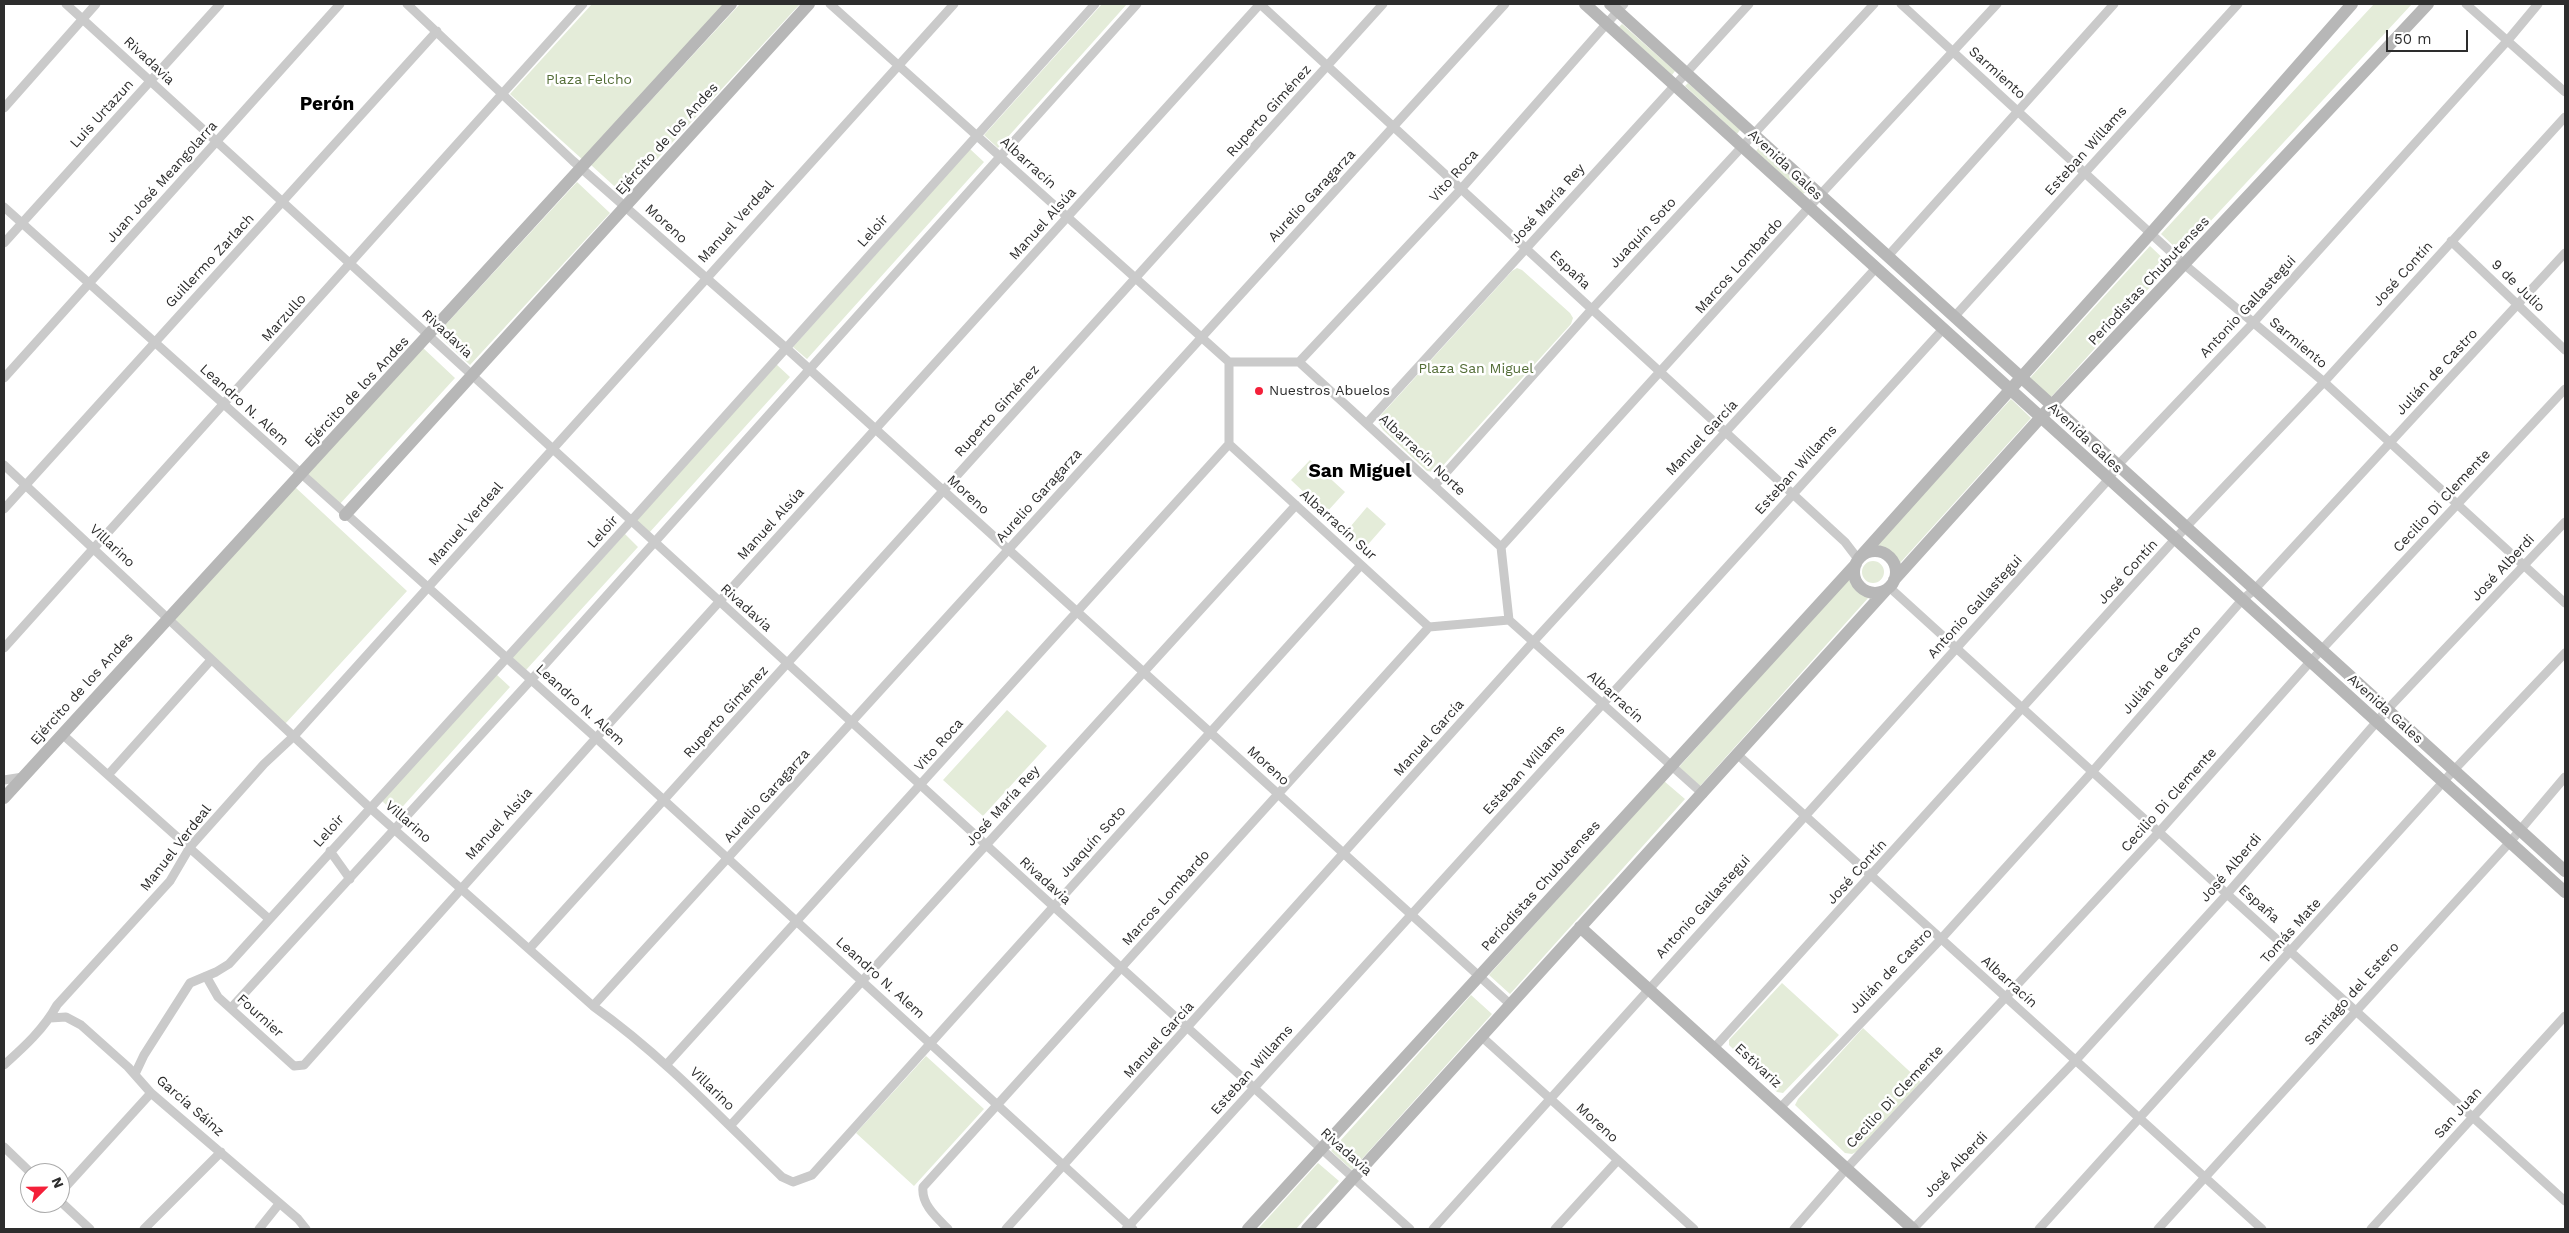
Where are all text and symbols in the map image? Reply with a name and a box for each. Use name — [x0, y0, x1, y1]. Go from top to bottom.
scale bar — [2389, 20, 2472, 52]
text: 50 m — [2394, 30, 2431, 48]
street label: Rivadavia — [120, 33, 178, 89]
street label: Sarmiento — [1965, 43, 2029, 103]
street label: Ruperto Giménez — [1223, 61, 1315, 161]
park label: Plaza Felcho — [546, 72, 632, 88]
street label: Luis Urtazun — [67, 76, 137, 152]
street label: Ejército de los Andes — [612, 79, 722, 199]
district label: Perón — [300, 93, 354, 115]
street label: Esteban Willams — [2041, 103, 2131, 199]
street label: Juan José Meangolarra — [103, 118, 221, 246]
street label: Avenida Gales — [1744, 126, 1826, 204]
street label: Albarracín — [997, 133, 1059, 193]
street label: Aurelio Garagarza — [1265, 146, 1359, 246]
street label: Vito Roca — [1426, 146, 1482, 206]
street label: José María Rey — [1507, 160, 1589, 248]
street label: Manuel Verdeal — [695, 177, 777, 267]
street label: Manuel Alsúa — [1006, 184, 1080, 264]
street label: Juaquín Soto — [1606, 194, 1680, 272]
street label: Moreno — [641, 201, 691, 247]
street label: Guillermo Zarlach — [162, 210, 258, 312]
street label: Leloir — [854, 211, 892, 251]
street label: Periodistas Chubutenses — [2085, 213, 2213, 349]
street label: Marcos Lombardo — [1692, 215, 1786, 317]
street label: José Contín — [2370, 238, 2436, 310]
street label: España — [1546, 247, 1594, 293]
street label: Antonio Gallastegui — [2196, 253, 2300, 361]
street label: 9 de Julio — [2488, 256, 2548, 316]
street label: Marzullo — [258, 291, 310, 345]
street label: Rivadavia — [418, 306, 476, 362]
street label: Sarmiento — [2266, 314, 2330, 372]
street label: Julián de Castro — [2393, 325, 2481, 419]
street label: Ejército de los Andes — [301, 333, 413, 451]
street label: Leandro N. Alem — [196, 361, 292, 449]
street label: Ruperto Giménez — [951, 361, 1043, 461]
park label: Plaza San Miguel — [1418, 361, 1534, 377]
place label: Nuestros Abuelos — [1269, 383, 1390, 399]
marker: Nuestros Abuelos — [1253, 385, 1265, 397]
street label: Manuel García — [1663, 397, 1741, 479]
street label: Avenida Gales — [2044, 399, 2126, 477]
street label: Albarracín Norte — [1375, 411, 1469, 499]
street label: Esteban Willams — [1751, 422, 1841, 518]
street label: Aurelio Garagarza — [992, 446, 1086, 546]
street label: Cecilio Di Clemente — [2390, 446, 2494, 556]
district label: San Miguel — [1309, 460, 1411, 482]
street label: Moreno — [943, 472, 993, 518]
street label: Manuel Verdeal — [425, 479, 507, 569]
street label: Manuel Alsúa — [734, 484, 808, 564]
street label: Albarracín Sur — [1296, 486, 1380, 564]
street label: Leloir — [584, 512, 622, 552]
street label: Villarino — [86, 521, 138, 571]
street label: José Alberdi — [2468, 531, 2538, 605]
street label: José Contín — [2095, 536, 2161, 608]
street label: Antonio Gallastegui — [1924, 552, 2026, 662]
street label: Rivadavia — [717, 581, 775, 635]
street label: Julián de Castro — [2119, 622, 2205, 718]
street label: Ejército de los Andes — [27, 629, 137, 749]
street label: Leandro N. Alem — [532, 661, 628, 749]
street label: Ruperto Giménez — [680, 662, 772, 762]
street label: Albarracín — [1584, 667, 1646, 727]
street label: Avenida Gales — [2344, 671, 2426, 747]
street label: Manuel García — [1390, 696, 1468, 780]
street label: Vito Roca — [911, 715, 967, 775]
street label: Esteban Willams — [1479, 722, 1569, 818]
street label: Moreno — [1243, 743, 1293, 789]
street label: Cecilio Di Clemente — [2118, 744, 2220, 856]
street label: Aurelio Garagarza — [720, 746, 814, 846]
street label: José María Rey — [962, 762, 1044, 850]
street label: Manuel Alsúa — [462, 784, 536, 864]
street label: Villarino — [381, 797, 435, 847]
street label: Manuel Verdeal — [137, 801, 215, 895]
street label: Juaquín Soto — [1056, 803, 1130, 881]
street label: Leloir — [310, 811, 348, 851]
street label: Periodistas Chubutenses — [1478, 817, 1604, 955]
street label: José Alberdi — [2197, 830, 2265, 906]
street label: José Contín — [1824, 836, 1890, 908]
street label: Marcos Lombardo — [1119, 847, 1213, 949]
street label: Antonio Gallastegui — [1652, 852, 1754, 962]
street label: Rivadavia — [1016, 854, 1074, 908]
street label: España — [2235, 881, 2283, 927]
street label: Tomás Mate — [2257, 895, 2325, 967]
street label: Julián de Castro — [1846, 925, 1936, 1017]
street label: Leandro N. Alem — [832, 934, 928, 1022]
street label: Santiago del Estero — [2301, 939, 2403, 1049]
street label: Albarracín — [1978, 952, 2040, 1012]
street label: Fournier — [233, 991, 287, 1041]
street label: Manuel García — [1120, 998, 1198, 1082]
street label: Esteban Willams — [1207, 1022, 1297, 1118]
street label: Estivariz — [1731, 1040, 1785, 1092]
street label: Cecilio Di Clemente — [1843, 1042, 1947, 1152]
street label: Villarino — [686, 1064, 738, 1114]
street label: García Sáinz — [153, 1072, 227, 1140]
street label: San Juan — [2431, 1084, 2485, 1142]
street label: Moreno — [1572, 1100, 1622, 1146]
street label: Rivadavia — [1317, 1125, 1375, 1179]
street label: José Alberdi — [1920, 1129, 1992, 1201]
north arrow — [20, 1163, 70, 1213]
text: N — [48, 1175, 67, 1190]

